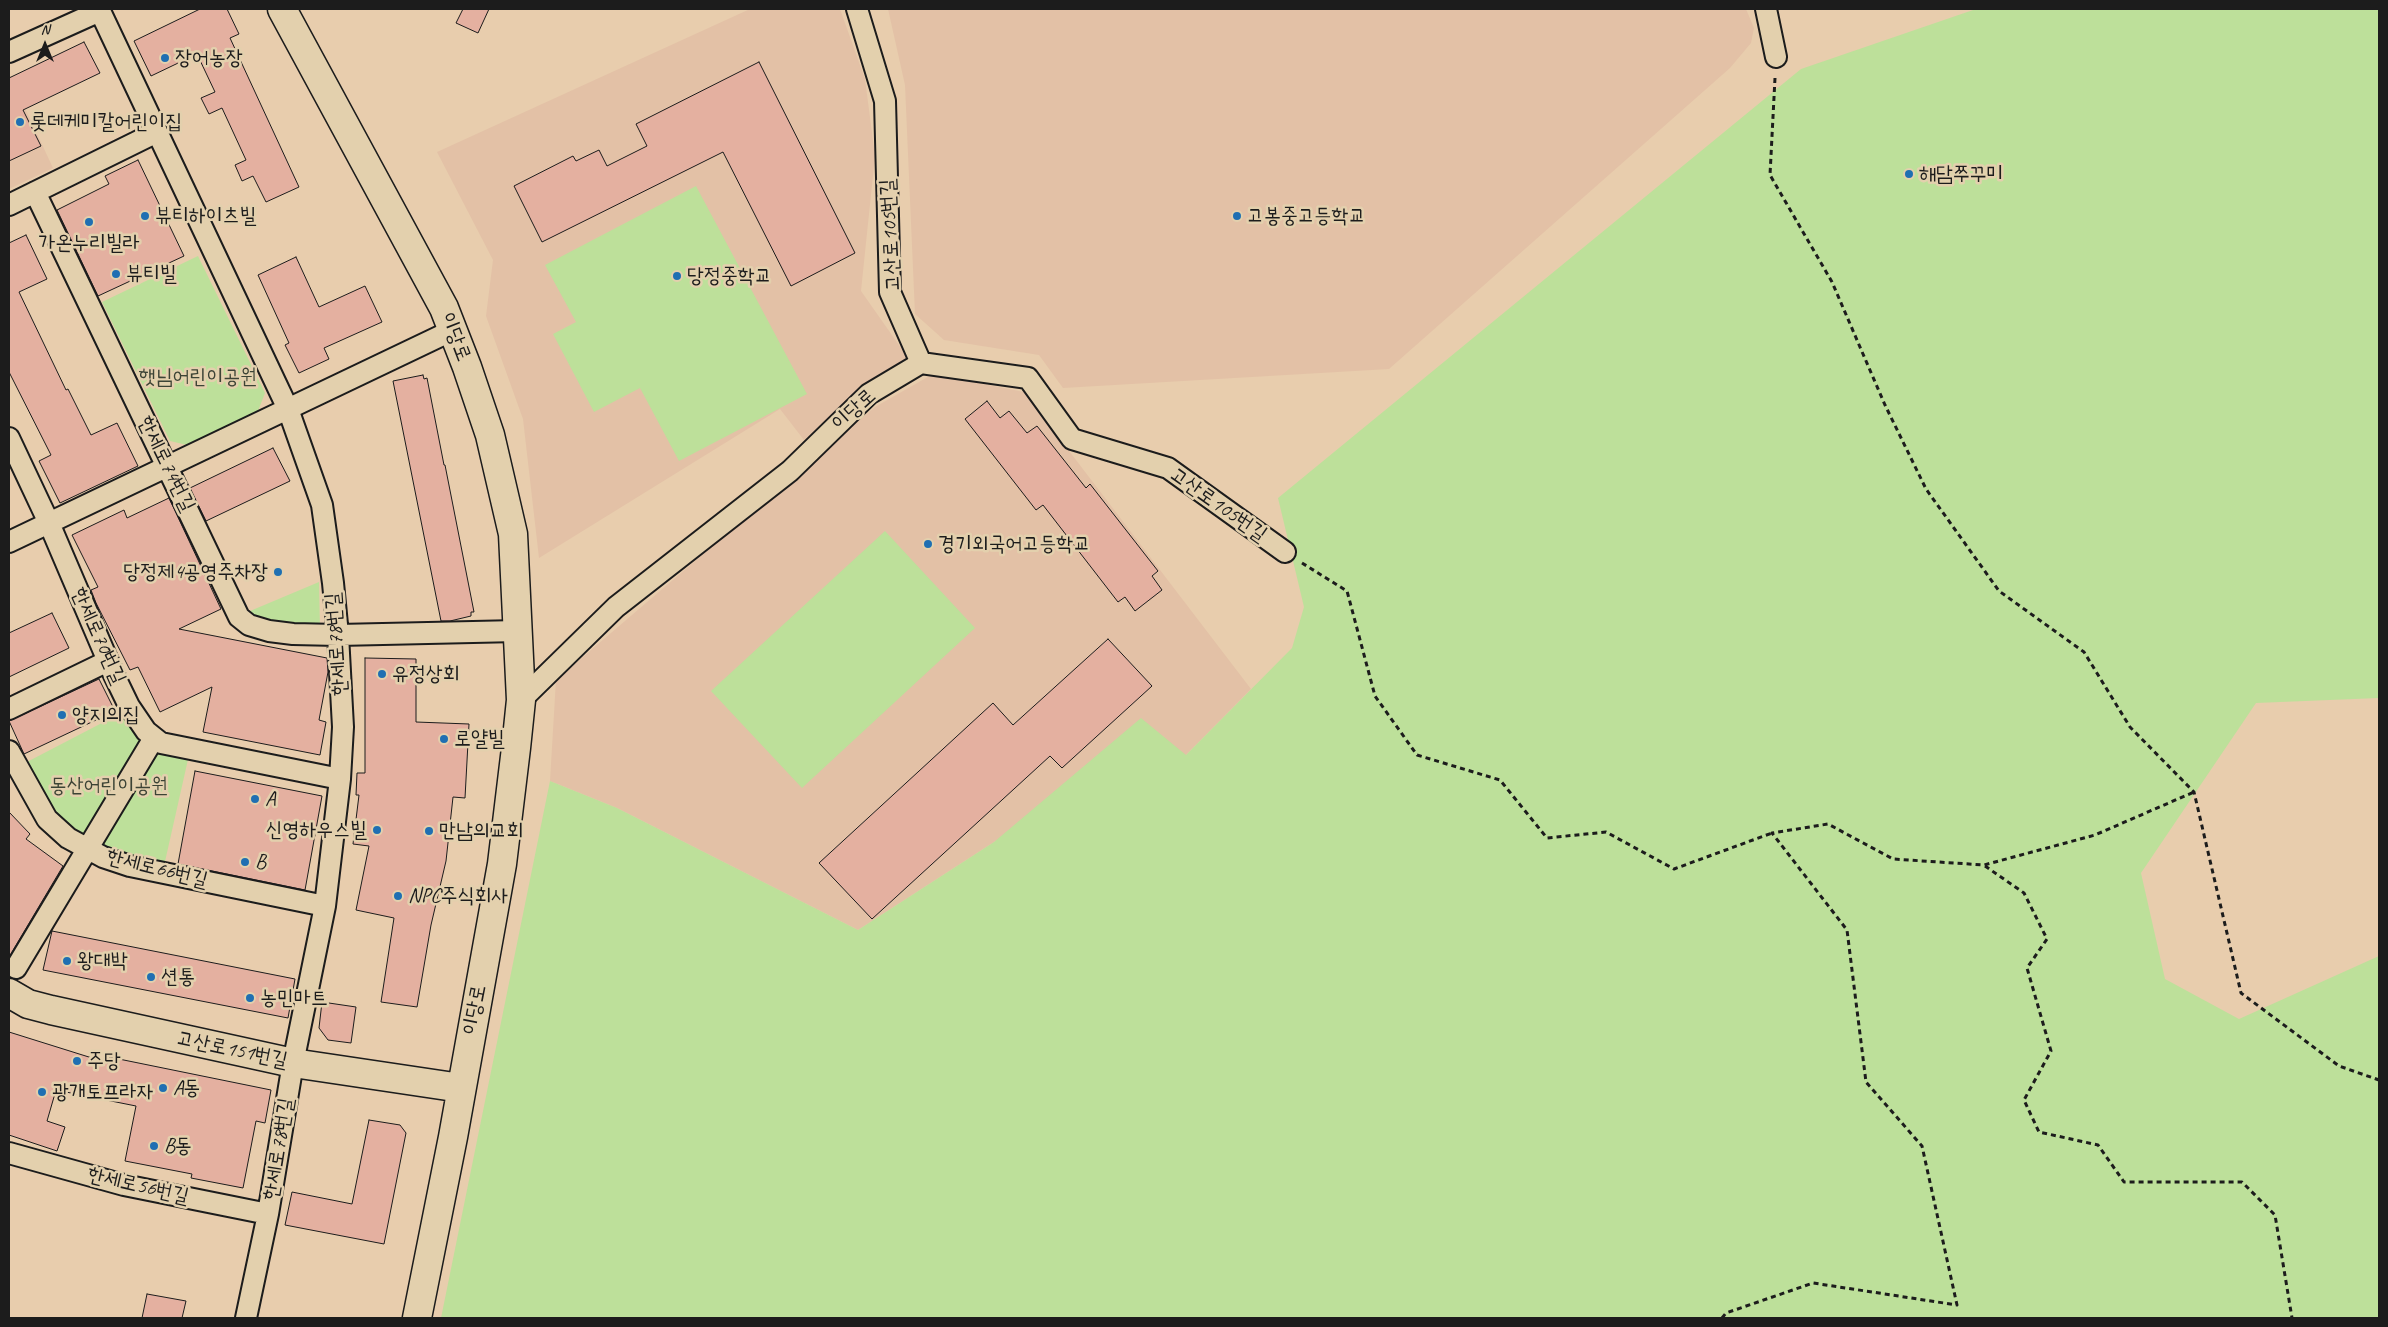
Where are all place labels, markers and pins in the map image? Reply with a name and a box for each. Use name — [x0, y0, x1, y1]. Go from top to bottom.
place label: 장어농장 — [175, 45, 243, 71]
marker: 장어농장 — [159, 52, 171, 64]
place label: 롯데케미칼어린이집 — [30, 109, 182, 135]
marker: 롯데케미칼어린이집 — [14, 116, 26, 128]
place label: 해담쭈꾸미 — [1919, 161, 2003, 187]
marker: 해담쭈꾸미 — [1903, 168, 1915, 180]
place label: 뷰티하이츠빌 — [155, 203, 256, 229]
place label: 고봉중고등학교 — [1247, 203, 1365, 229]
marker: 뷰티하이츠빌 — [139, 210, 151, 222]
marker: 고봉중고등학교 — [1231, 210, 1243, 222]
marker: 가온누리빌라 — [83, 216, 95, 228]
place label: 가온누리빌라 — [38, 230, 140, 256]
place label: 뷰티빌 — [126, 261, 177, 287]
place label: 당정중학교 — [687, 263, 771, 289]
marker: 뷰티빌 — [110, 268, 122, 280]
marker: 당정중학교 — [671, 270, 683, 282]
place label: 경기외국어고등학교 — [938, 531, 1090, 557]
marker: 경기외국어고등학교 — [922, 538, 934, 550]
place label: 당정제4공영주차장 — [123, 559, 268, 585]
marker: 당정제4공영주차장 — [272, 566, 284, 578]
place label: 유정상회 — [392, 661, 460, 687]
marker: 유정상회 — [376, 668, 388, 680]
place label: 양지의집 — [72, 702, 140, 728]
marker: 양지의집 — [56, 709, 68, 721]
place label: 로얄빌 — [454, 726, 505, 752]
marker: 로얄빌 — [438, 733, 450, 745]
place label: A — [265, 786, 276, 812]
marker: A — [249, 793, 261, 805]
place label: 신영하우스빌 — [266, 817, 367, 843]
place label: 만남의교회 — [439, 818, 523, 844]
marker: 신영하우스빌 — [371, 824, 383, 836]
marker: 만남의교회 — [423, 825, 435, 837]
place label: B — [255, 849, 266, 875]
marker: B — [239, 856, 251, 868]
place label: NPC주식회사 — [408, 883, 508, 909]
marker: NPC주식회사 — [392, 890, 404, 902]
place label: 왕대박 — [77, 948, 128, 974]
marker: 왕대박 — [61, 955, 73, 967]
place label: 션통 — [161, 964, 195, 990]
marker: 션통 — [145, 971, 157, 983]
place label: 농민마트 — [260, 985, 328, 1011]
marker: 농민마트 — [244, 992, 256, 1004]
place label: 주당 — [87, 1048, 121, 1074]
marker: 주당 — [71, 1055, 83, 1067]
place label: A동 — [173, 1075, 200, 1101]
place label: 광개토프라자 — [52, 1079, 153, 1105]
marker: A동 — [157, 1082, 169, 1094]
marker: 광개토프라자 — [36, 1086, 48, 1098]
place label: B동 — [164, 1133, 192, 1159]
marker: B동 — [148, 1140, 160, 1152]

